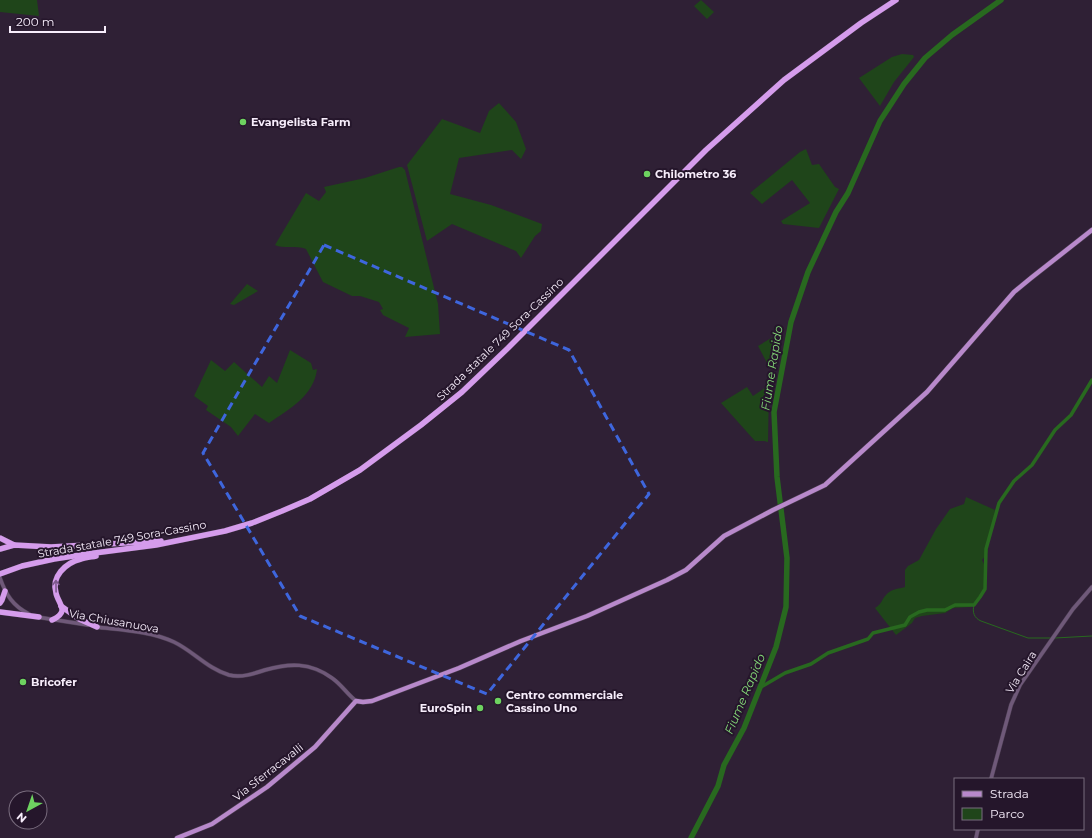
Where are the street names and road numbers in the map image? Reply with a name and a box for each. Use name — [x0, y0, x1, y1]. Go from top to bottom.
street label: Strada statale 749 Sora-Cassino — [434, 275, 566, 403]
street label: Strada statale 749 Sora-Cassino — [37, 517, 208, 561]
street label: Via Chiusanuova — [68, 606, 160, 636]
street label: Via Caira — [1002, 648, 1040, 696]
street label: Via Sferracavalli — [230, 740, 306, 804]

